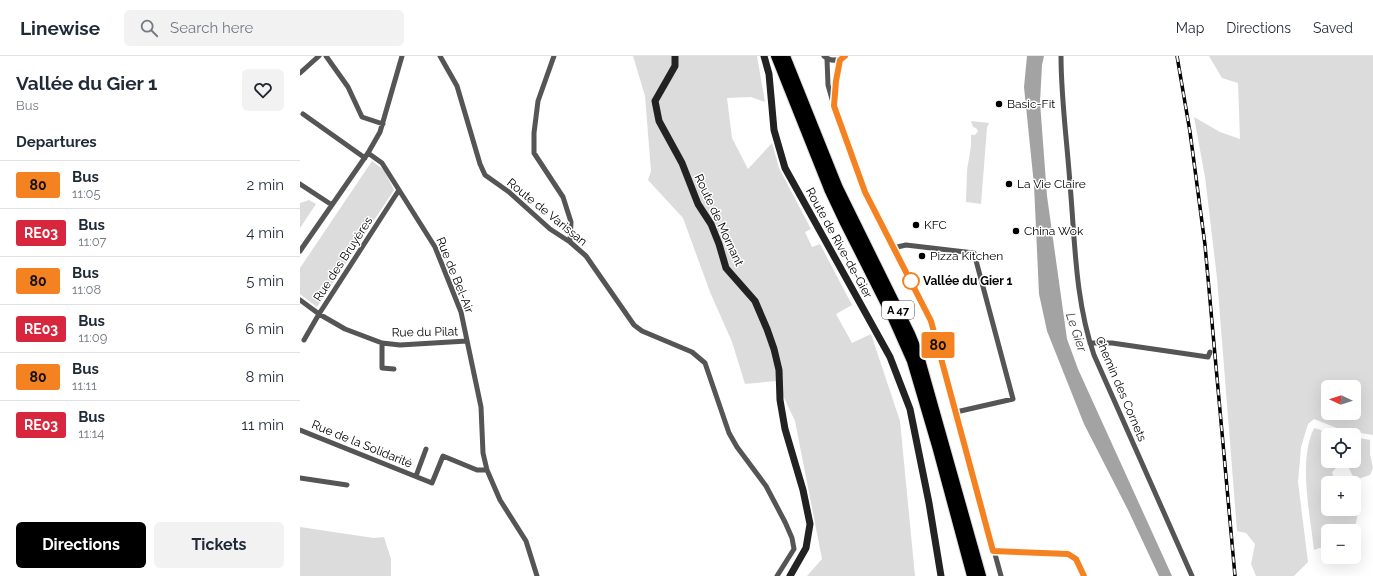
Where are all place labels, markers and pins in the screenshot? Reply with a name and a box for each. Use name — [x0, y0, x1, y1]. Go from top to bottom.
place label: Basic-Fit — [1007, 97, 1055, 111]
marker: Basic-Fit — [994, 99, 1004, 109]
place label: La Vie Claire — [1017, 177, 1086, 191]
marker: La Vie Claire — [1004, 179, 1014, 189]
place label: KFC — [924, 218, 947, 232]
marker: KFC — [911, 220, 921, 230]
place label: China Wok — [1024, 224, 1084, 238]
marker: China Wok — [1011, 226, 1021, 236]
place label: Pizza Kitchen — [930, 249, 1003, 263]
marker: Pizza Kitchen — [917, 251, 927, 261]
marker: Vallée du Gier 1 — [902, 272, 920, 290]
place label: Vallée du Gier 1 — [923, 274, 1012, 288]

